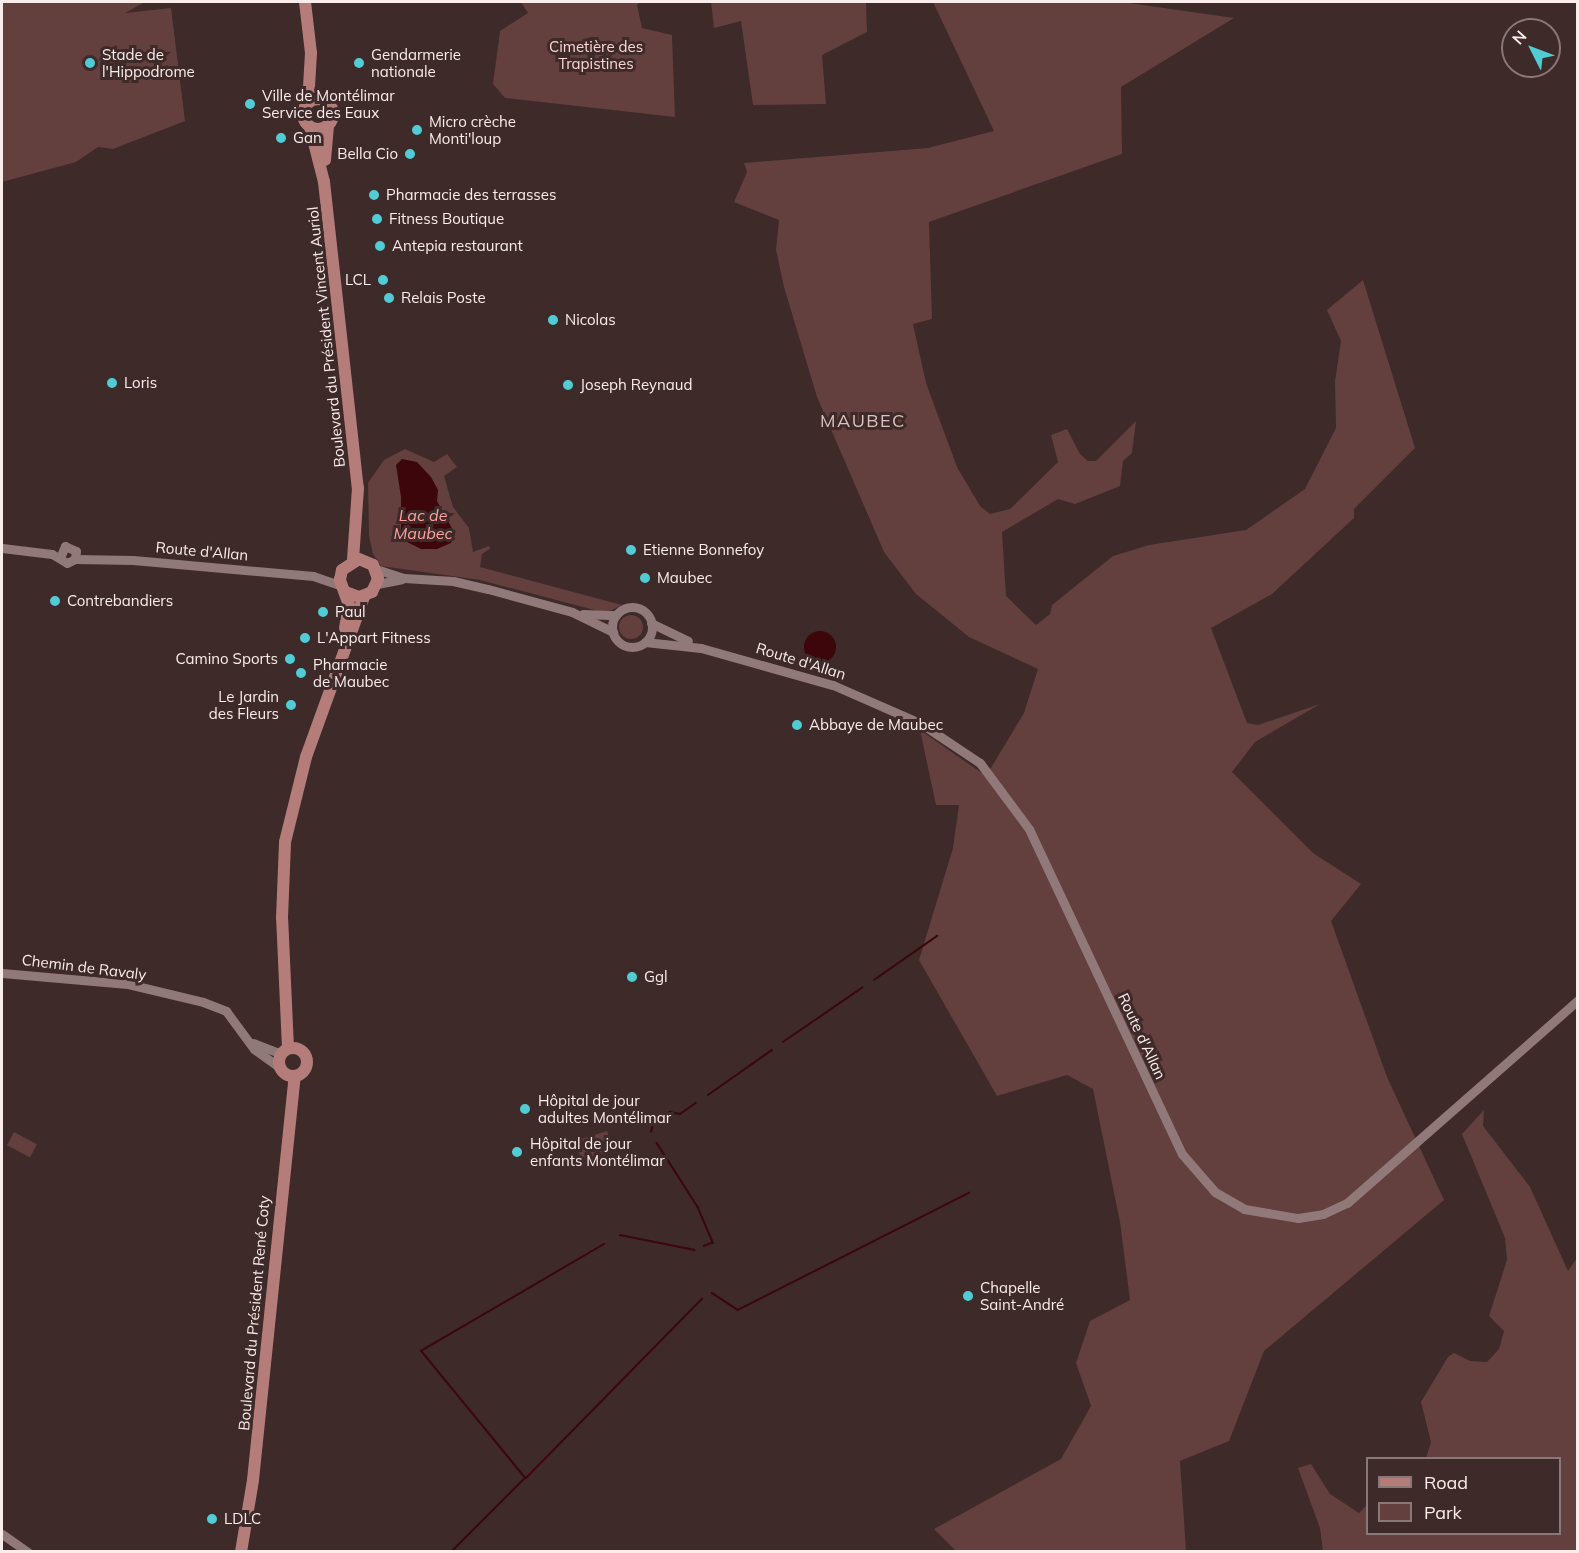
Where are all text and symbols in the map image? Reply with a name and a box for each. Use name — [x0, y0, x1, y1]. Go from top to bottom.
north arrow — [1501, 18, 1561, 78]
text: N — [1508, 26, 1531, 48]
park label: Cimetière des Trapistines — [549, 37, 643, 72]
place label: Stade de l'Hippodrome — [102, 45, 195, 80]
place label: Gendarmerie nationale — [371, 45, 461, 80]
marker: Stade de l'Hippodrome — [83, 56, 97, 70]
marker: Gendarmerie nationale — [352, 56, 366, 70]
place label: Ville de Montélimar Service des Eaux — [262, 86, 395, 121]
marker: Ville de Montélimar Service des Eaux — [243, 97, 257, 111]
place label: Micro crèche Monti'loup — [429, 112, 516, 147]
marker: Micro crèche Monti'loup — [410, 123, 424, 137]
place label: Gan — [293, 129, 322, 147]
marker: Gan — [274, 131, 288, 145]
place label: Bella Cio — [337, 145, 398, 163]
marker: Bella Cio — [403, 147, 417, 161]
place label: Pharmacie des terrasses — [386, 186, 556, 204]
marker: Pharmacie des terrasses — [367, 188, 381, 202]
street label: Boulevard du Président Vincent Auriol — [303, 206, 349, 468]
place label: Fitness Boutique — [389, 210, 504, 228]
marker: Fitness Boutique — [370, 212, 384, 226]
place label: Antepia restaurant — [392, 237, 523, 255]
marker: Antepia restaurant — [373, 239, 387, 253]
place label: LCL — [345, 271, 371, 289]
marker: LCL — [376, 273, 390, 287]
place label: Relais Poste — [401, 289, 486, 307]
marker: Relais Poste — [382, 291, 396, 305]
place label: Nicolas — [565, 311, 616, 329]
marker: Nicolas — [546, 313, 560, 327]
place label: Loris — [124, 374, 157, 392]
marker: Loris — [105, 376, 119, 390]
place label: Joseph Reynaud — [580, 376, 692, 394]
marker: Joseph Reynaud — [561, 378, 575, 392]
district label: MAUBEC — [820, 410, 906, 432]
water label: Lac de Maubec — [394, 505, 452, 543]
street label: Route d'Allan — [155, 538, 249, 564]
place label: Etienne Bonnefoy — [643, 541, 764, 559]
marker: Etienne Bonnefoy — [624, 543, 638, 557]
place label: Maubec — [657, 569, 712, 587]
marker: Maubec — [638, 571, 652, 585]
place label: Contrebandiers — [67, 592, 173, 610]
marker: Contrebandiers — [48, 594, 62, 608]
place label: Paul — [335, 603, 366, 621]
marker: Paul — [316, 605, 330, 619]
place label: L'Appart Fitness — [317, 629, 431, 647]
marker: L'Appart Fitness — [298, 631, 312, 645]
street label: Route d'Allan — [754, 639, 848, 683]
place label: Camino Sports — [176, 650, 278, 668]
marker: Camino Sports — [283, 652, 297, 666]
place label: Pharmacie de Maubec — [313, 655, 389, 690]
marker: Pharmacie de Maubec — [294, 666, 308, 680]
place label: Le Jardin des Fleurs — [209, 687, 279, 722]
marker: Le Jardin des Fleurs — [284, 698, 298, 712]
place label: Abbaye de Maubec — [809, 716, 943, 734]
marker: Abbaye de Maubec — [790, 718, 804, 732]
street label: Chemin de Ravaly — [21, 950, 147, 984]
place label: Ggl — [644, 968, 668, 986]
marker: Ggl — [625, 970, 639, 984]
street label: Route d'Allan — [1114, 990, 1170, 1082]
place label: Hôpital de jour adultes Montélimar — [538, 1091, 671, 1126]
marker: Hôpital de jour adultes Montélimar — [516, 1100, 534, 1118]
place label: Hôpital de jour enfants Montélimar — [530, 1134, 665, 1169]
marker: Hôpital de jour enfants Montélimar — [508, 1143, 526, 1161]
street label: Boulevard du Président René Coty — [235, 1195, 273, 1431]
place label: Chapelle Saint-André — [980, 1278, 1064, 1313]
marker: Chapelle Saint-André — [961, 1289, 975, 1303]
legend — [1366, 1457, 1561, 1535]
text: Road — [1424, 1471, 1468, 1494]
text: Park — [1424, 1501, 1462, 1524]
place label: LDLC — [224, 1510, 261, 1528]
marker: LDLC — [205, 1512, 219, 1526]

